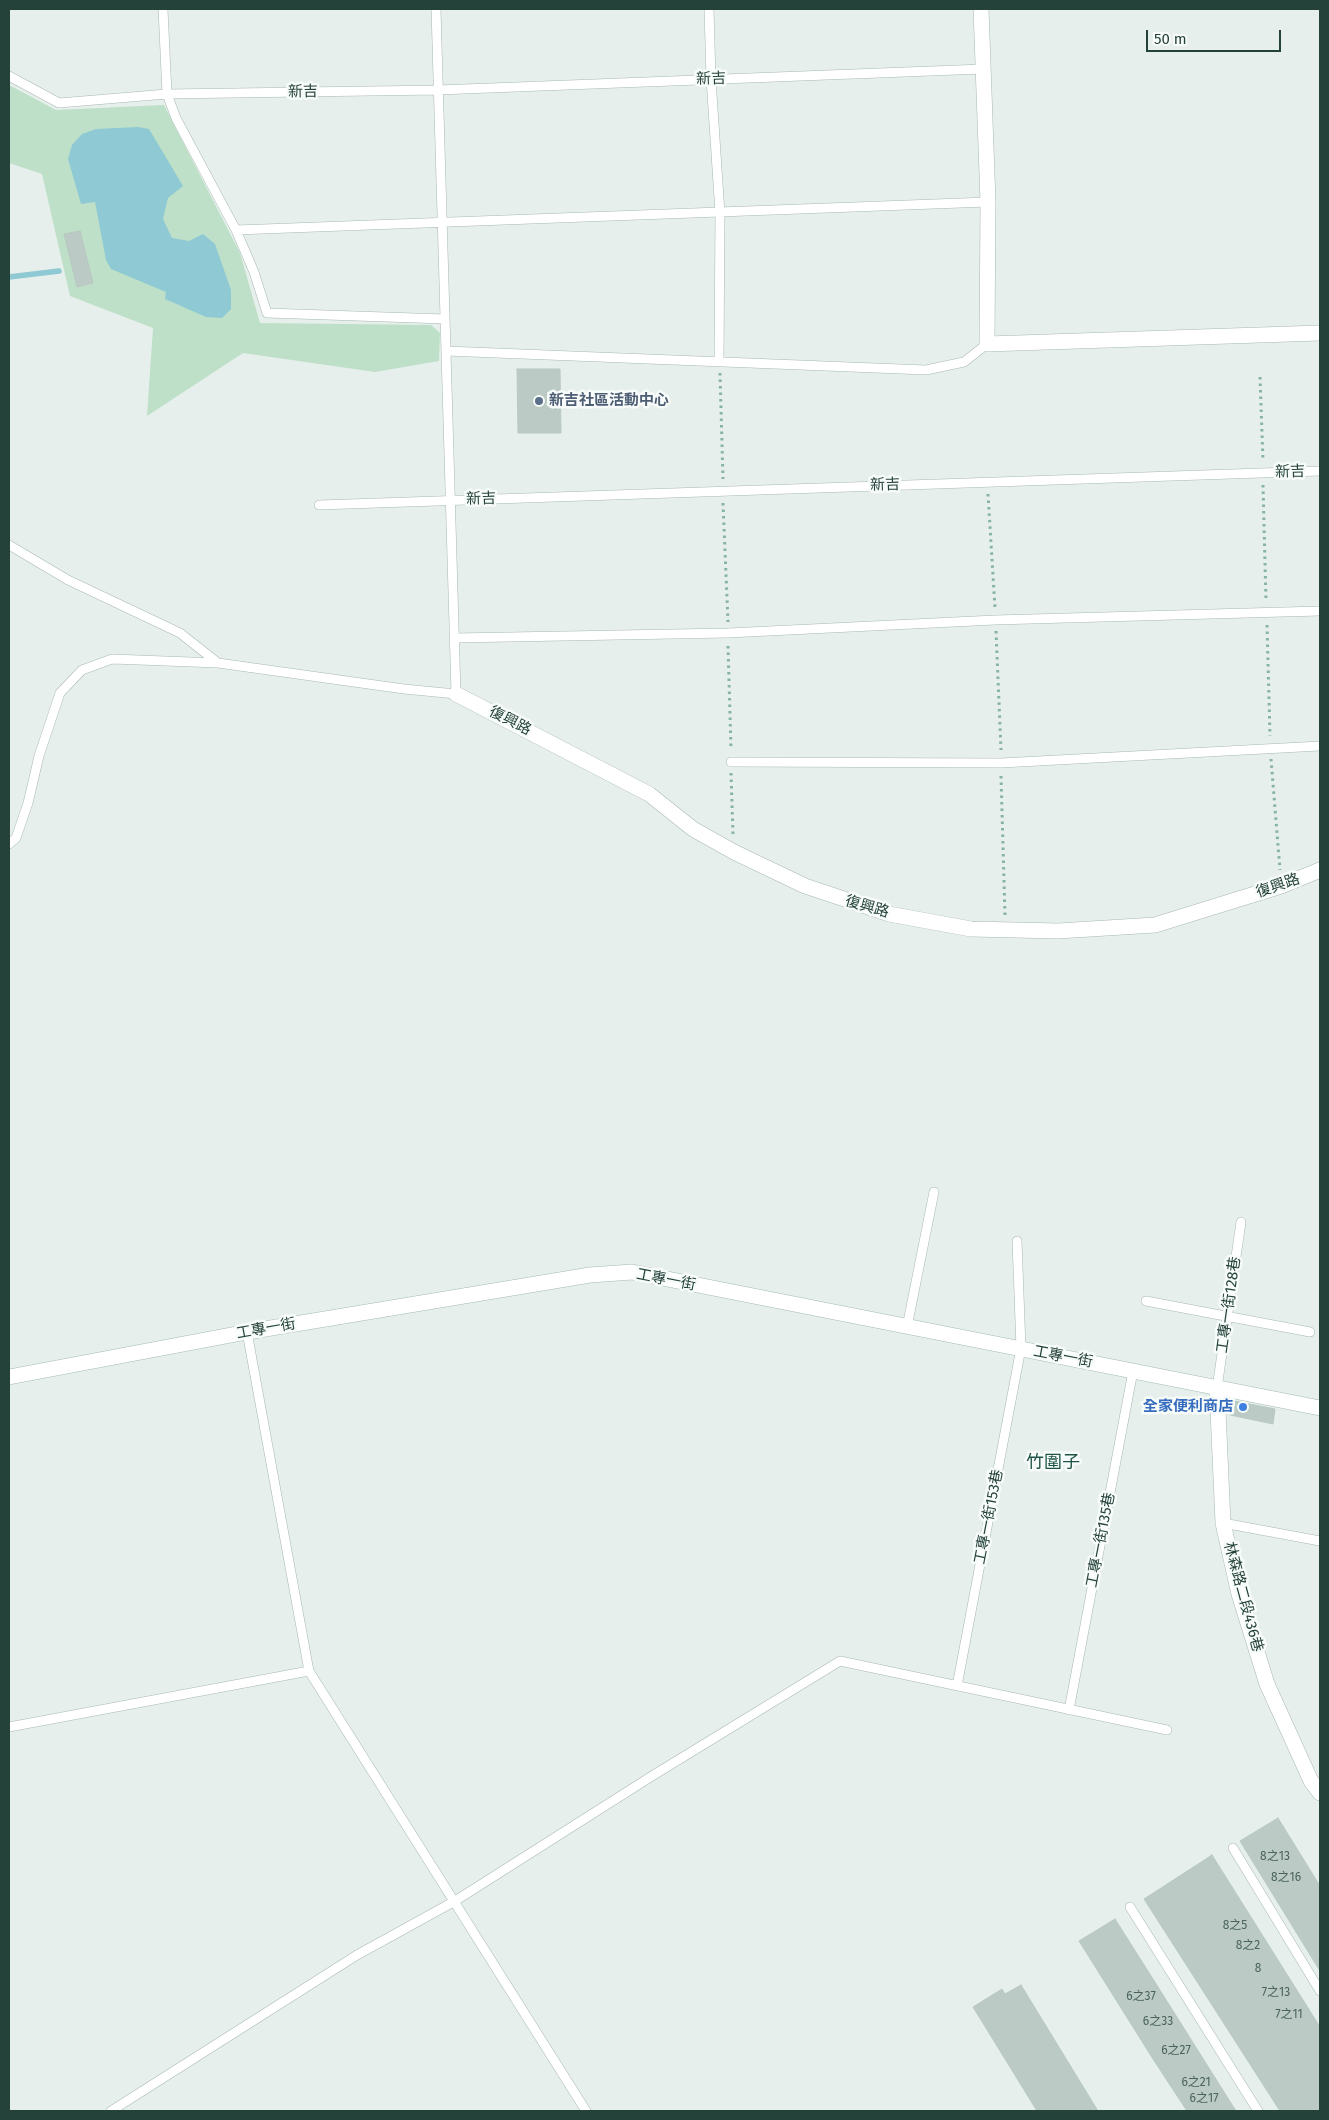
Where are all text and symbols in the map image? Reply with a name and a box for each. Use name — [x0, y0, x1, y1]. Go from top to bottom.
scale bar — [1149, 20, 1284, 52]
text: 50 m — [1154, 30, 1187, 48]
street label: 新吉 — [696, 69, 726, 89]
street label: 新吉 — [288, 83, 318, 101]
place label: 新吉社區活動中心 — [549, 392, 669, 410]
marker: 新吉社區活動中心 — [533, 395, 545, 407]
street label: 新吉 — [1275, 462, 1305, 482]
street label: 新吉 — [870, 475, 900, 495]
street label: 新吉 — [466, 489, 496, 509]
street label: 復興路 — [486, 703, 534, 739]
street label: 復興路 — [1254, 870, 1302, 902]
street label: 復興路 — [843, 892, 891, 922]
street label: 工專一街128巷 — [1213, 1256, 1245, 1354]
street label: 工專一街 — [635, 1265, 697, 1295]
street label: 工專一街 — [235, 1315, 297, 1343]
street label: 工專一街 — [1032, 1342, 1094, 1372]
place label: 全家便利商店 — [1143, 1398, 1233, 1416]
marker: 全家便利商店 — [1237, 1401, 1249, 1413]
district label: 竹圍子 — [1026, 1452, 1080, 1474]
street label: 工專一街153巷 — [971, 1468, 1007, 1566]
street label: 工專一街135巷 — [1083, 1491, 1119, 1589]
street label: 林森路二段436巷 — [1220, 1540, 1266, 1654]
house number: 8之13 — [1260, 1850, 1290, 1864]
house number: 8之16 — [1271, 1871, 1301, 1885]
house number: 8之5 — [1223, 1919, 1247, 1933]
house number: 8之2 — [1236, 1939, 1260, 1953]
house number: 8 — [1255, 1962, 1261, 1976]
house number: 7之13 — [1262, 1986, 1290, 2000]
house number: 6之37 — [1126, 1990, 1156, 2004]
house number: 7之11 — [1275, 2008, 1303, 2022]
house number: 6之33 — [1143, 2015, 1173, 2029]
house number: 6之27 — [1161, 2044, 1191, 2058]
house number: 6之21 — [1181, 2076, 1211, 2090]
house number: 6之17 — [1190, 2092, 1218, 2106]

